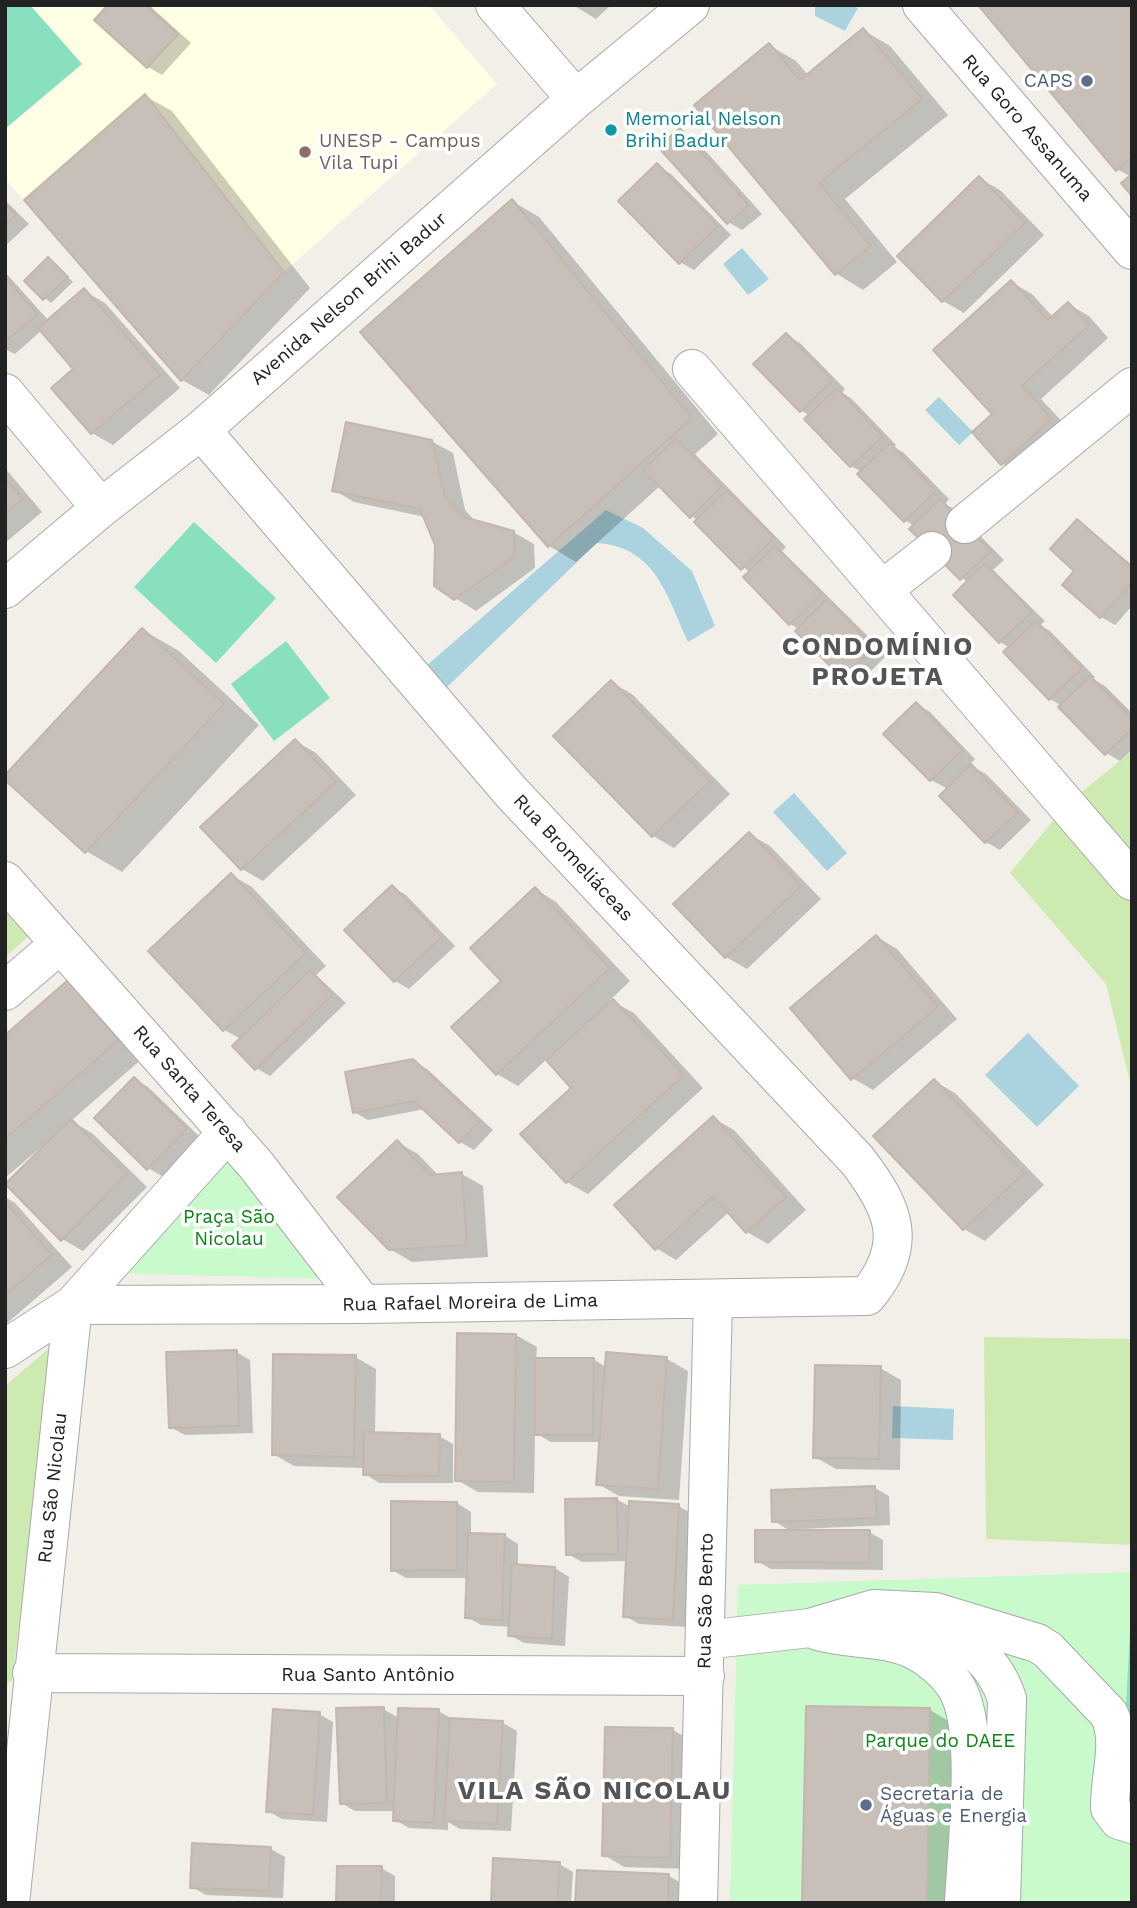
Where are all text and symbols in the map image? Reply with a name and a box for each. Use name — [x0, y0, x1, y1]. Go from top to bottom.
street label: Rua Goro Assanuma — [957, 50, 1097, 206]
place label: CAPS — [1024, 70, 1073, 92]
marker: CAPS — [1079, 73, 1095, 89]
place label: Memorial Nelson Brihi Badur — [625, 108, 781, 152]
marker: Memorial Nelson Brihi Badur — [603, 122, 619, 138]
place label: UNESP - Campus Vila Tupi — [319, 130, 480, 174]
marker: UNESP - Campus Vila Tupi — [297, 144, 313, 160]
street label: Avenida Nelson Brihi Badur — [246, 208, 452, 390]
district label: CONDOMÍNIO PROJETA — [783, 631, 973, 692]
street label: Rua Bromeliáceas — [508, 790, 638, 926]
street label: Rua Santa Teresa — [128, 1021, 250, 1157]
park label: Praça São Nicolau — [183, 1206, 275, 1250]
street label: Rua Rafael Moreira de Lima — [342, 1289, 598, 1317]
street label: Rua São Nicolau — [34, 1412, 72, 1564]
street label: Rua São Bento — [693, 1533, 719, 1669]
street label: Rua Santo Antônio — [281, 1664, 455, 1686]
park label: Parque do DAEE — [865, 1730, 1015, 1752]
district label: VILA SÃO NICOLAU — [460, 1775, 730, 1807]
place label: Secretaria de Águas e Energia — [880, 1783, 1027, 1827]
marker: Secretaria de Águas e Energia — [858, 1797, 874, 1813]

